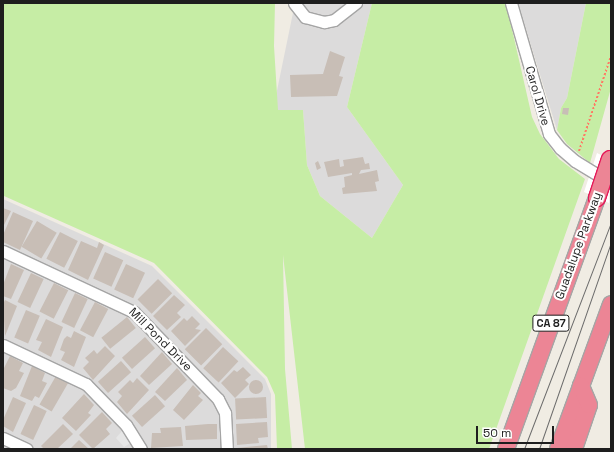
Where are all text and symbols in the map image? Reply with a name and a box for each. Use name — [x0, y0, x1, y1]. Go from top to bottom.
street label: Carol Drive — [522, 65, 552, 127]
street label: Guadalupe Parkway — [553, 190, 605, 302]
street label: Mill Pond Drive — [125, 305, 195, 375]
road number: CA 87 — [532, 314, 570, 332]
scale bar — [478, 418, 556, 444]
text: 50 m — [483, 425, 511, 441]

